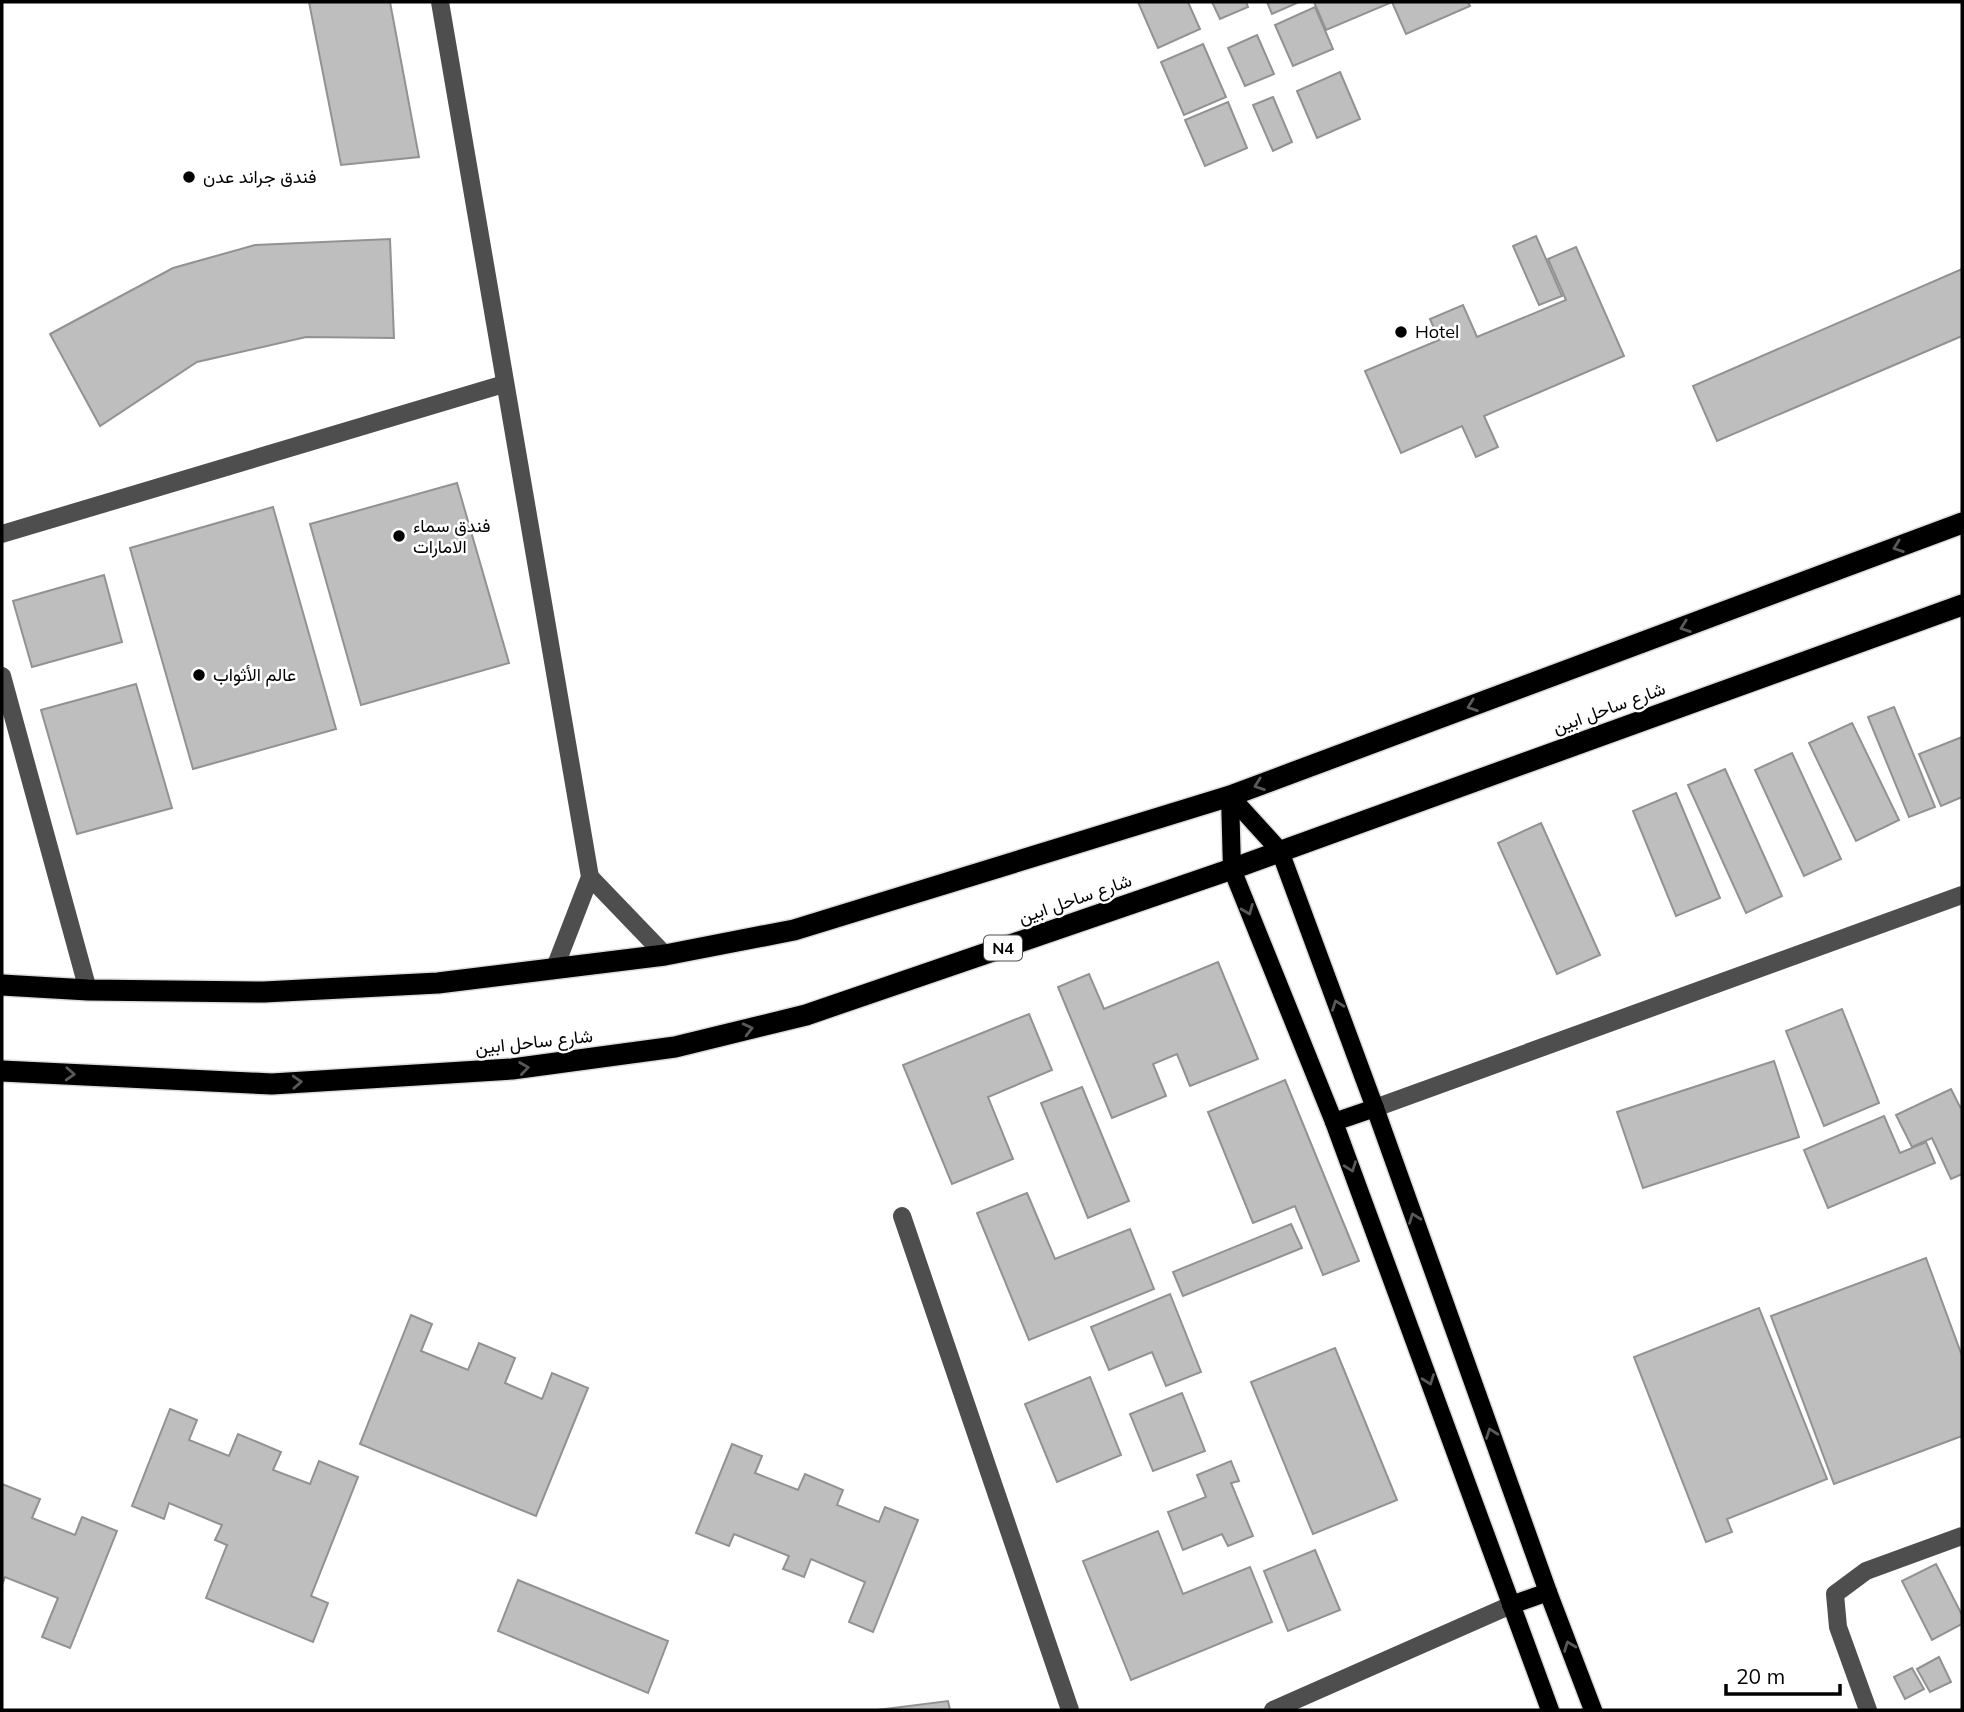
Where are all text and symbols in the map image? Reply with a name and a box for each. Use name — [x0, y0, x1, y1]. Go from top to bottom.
place label: فندق جراند عدن — [203, 165, 317, 188]
marker: فندق جراند عدن — [181, 169, 197, 185]
place label: Hotel — [1415, 320, 1459, 343]
marker: Hotel — [1393, 324, 1409, 340]
place label: فندق سماء الامارات — [413, 514, 491, 558]
marker: فندق سماء الامارات — [391, 528, 407, 544]
one-way arrow — [1893, 539, 1905, 553]
one-way arrow — [1680, 618, 1692, 632]
place label: عالم الأثواب — [213, 663, 296, 687]
marker: عالم الأثواب — [191, 667, 207, 683]
street label: شارع ساحل ابين — [1549, 677, 1669, 739]
one-way arrow — [1466, 698, 1478, 712]
one-way arrow — [1253, 777, 1265, 791]
street label: شارع ساحل ابين — [1015, 868, 1135, 930]
one-way arrow — [1240, 903, 1254, 915]
road number: N4 — [984, 936, 1022, 960]
one-way arrow — [1331, 999, 1345, 1011]
one-way arrow — [742, 1023, 754, 1037]
street label: شارع ساحل ابين — [474, 1024, 594, 1060]
one-way arrow — [518, 1060, 530, 1075]
one-way arrow — [65, 1066, 76, 1081]
one-way arrow — [292, 1075, 303, 1090]
one-way arrow — [1342, 1160, 1356, 1172]
one-way arrow — [1409, 1213, 1423, 1225]
one-way arrow — [1421, 1374, 1435, 1386]
one-way arrow — [1485, 1427, 1499, 1439]
one-way arrow — [1563, 1641, 1577, 1653]
scale bar — [1726, 1652, 1840, 1696]
text: 20 m — [1736, 1663, 1785, 1689]

